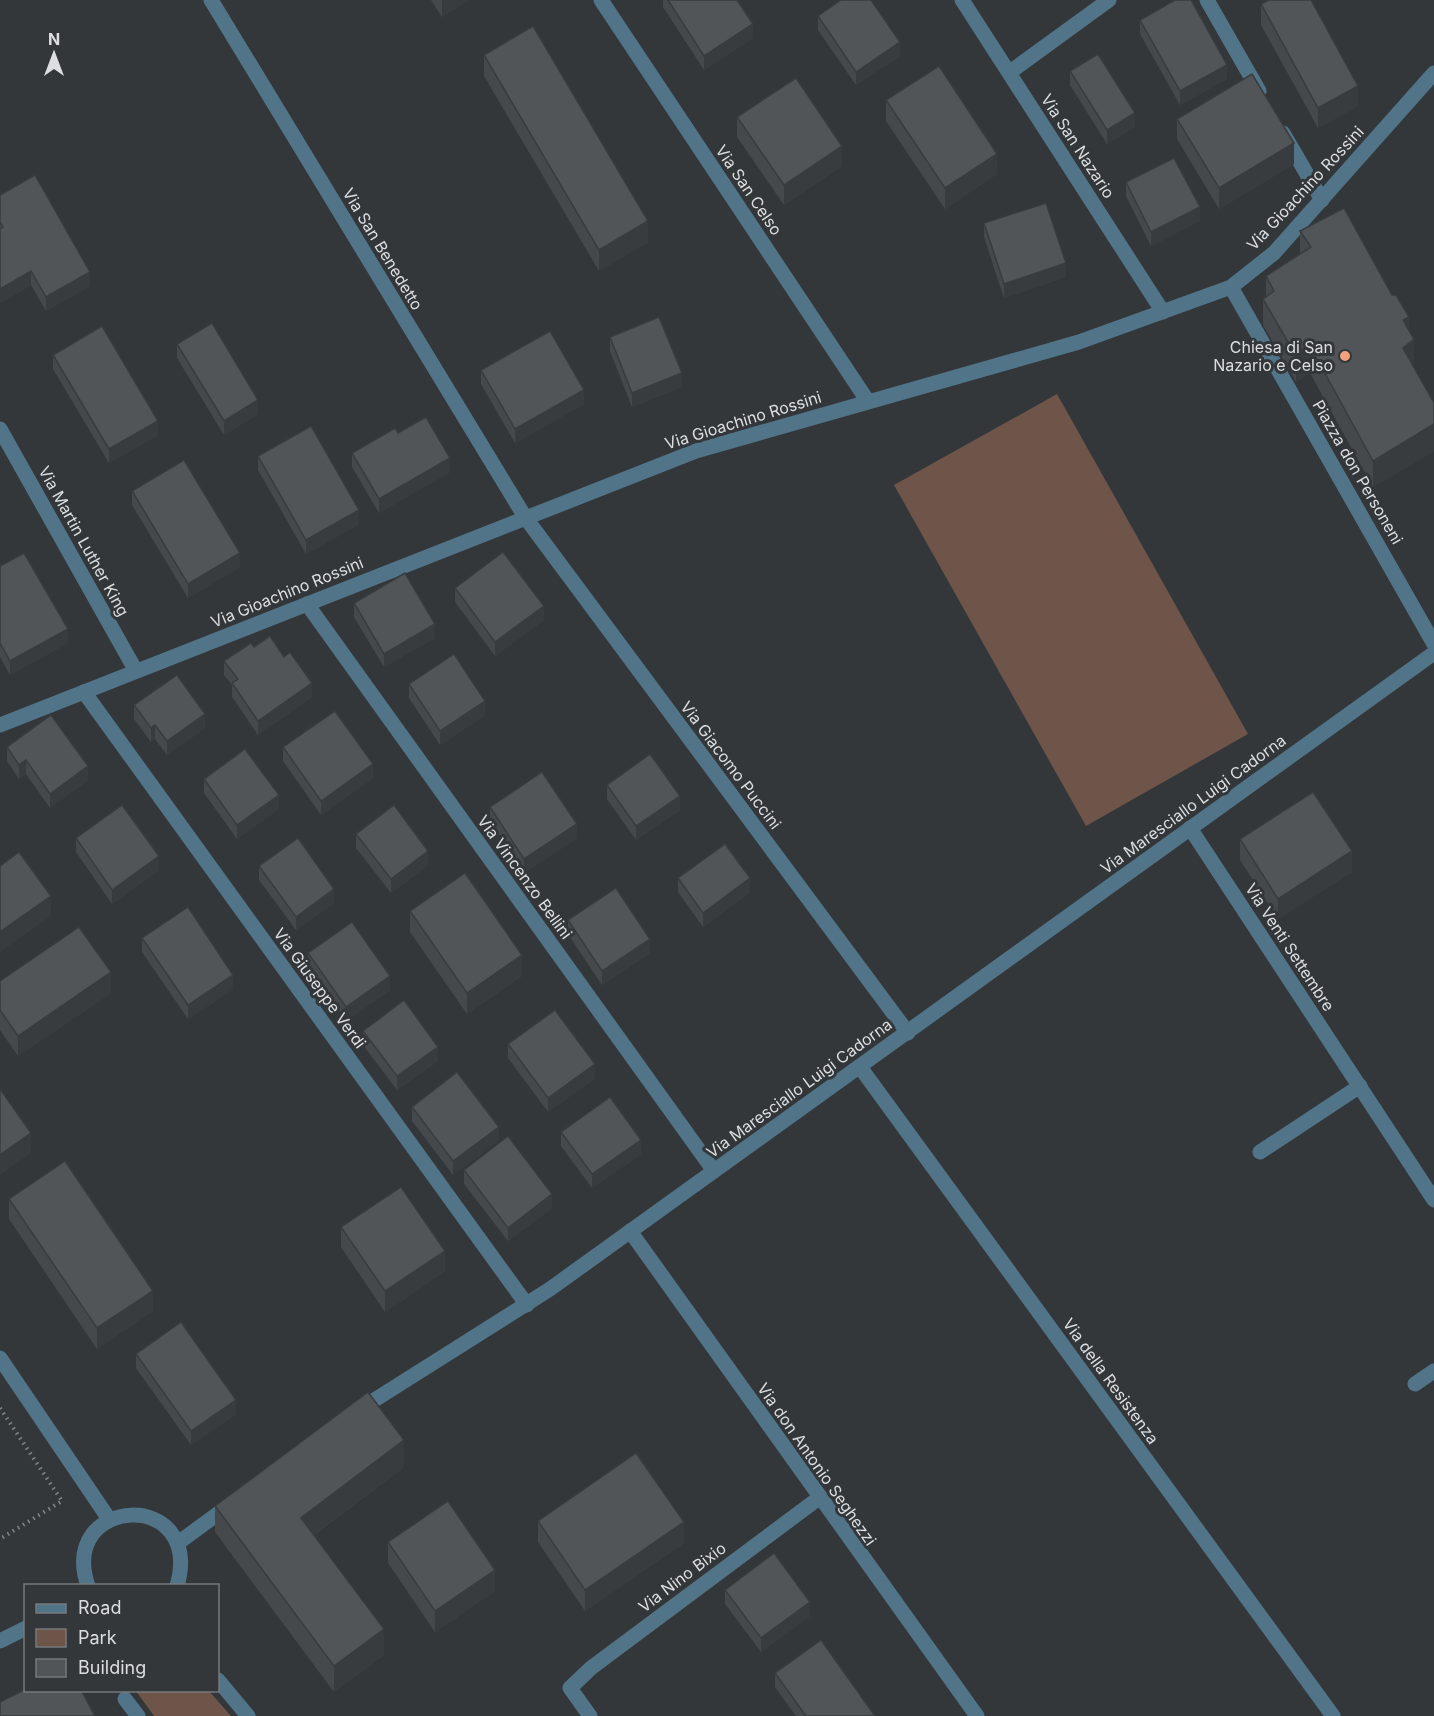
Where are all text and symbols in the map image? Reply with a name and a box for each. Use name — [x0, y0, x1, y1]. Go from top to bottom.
north arrow — [24, 24, 84, 84]
text: N — [48, 29, 60, 49]
street label: Via San Nazario — [1037, 90, 1119, 202]
street label: Via Gioachino Rossini — [1242, 122, 1368, 254]
street label: Via San Celso — [711, 141, 787, 239]
street label: Via San Benedetto — [339, 184, 427, 314]
place label: Chiesa di San Nazario e Celso — [1213, 337, 1333, 375]
marker: Chiesa di San Nazario e Celso — [1338, 349, 1352, 363]
street label: Via Gioachino Rossini — [662, 387, 824, 453]
street label: Piazza don Personeni — [1309, 396, 1407, 548]
street label: Via Martin Luther King — [34, 463, 134, 619]
street label: Via Gioachino Rossini — [208, 552, 366, 632]
street label: Via Giacomo Puccini — [676, 697, 786, 833]
street label: Via Maresciallo Luigi Cadorna — [1096, 730, 1290, 878]
street label: Via Vincenzo Bellini — [473, 811, 577, 943]
street label: Via Venti Settembre — [1241, 879, 1339, 1015]
street label: Via Giuseppe Verdi — [270, 924, 370, 1052]
street label: Via Maresciallo Luigi Cadorna — [702, 1014, 896, 1162]
street label: Via della Resistenza — [1059, 1314, 1163, 1448]
street label: Via don Antonio Seghezzi — [753, 1379, 881, 1549]
street label: Via Nino Bixio — [634, 1538, 730, 1616]
legend — [24, 1584, 219, 1692]
text: Road — [78, 1597, 121, 1618]
text: Park — [78, 1627, 117, 1648]
text: Building — [78, 1657, 146, 1678]

